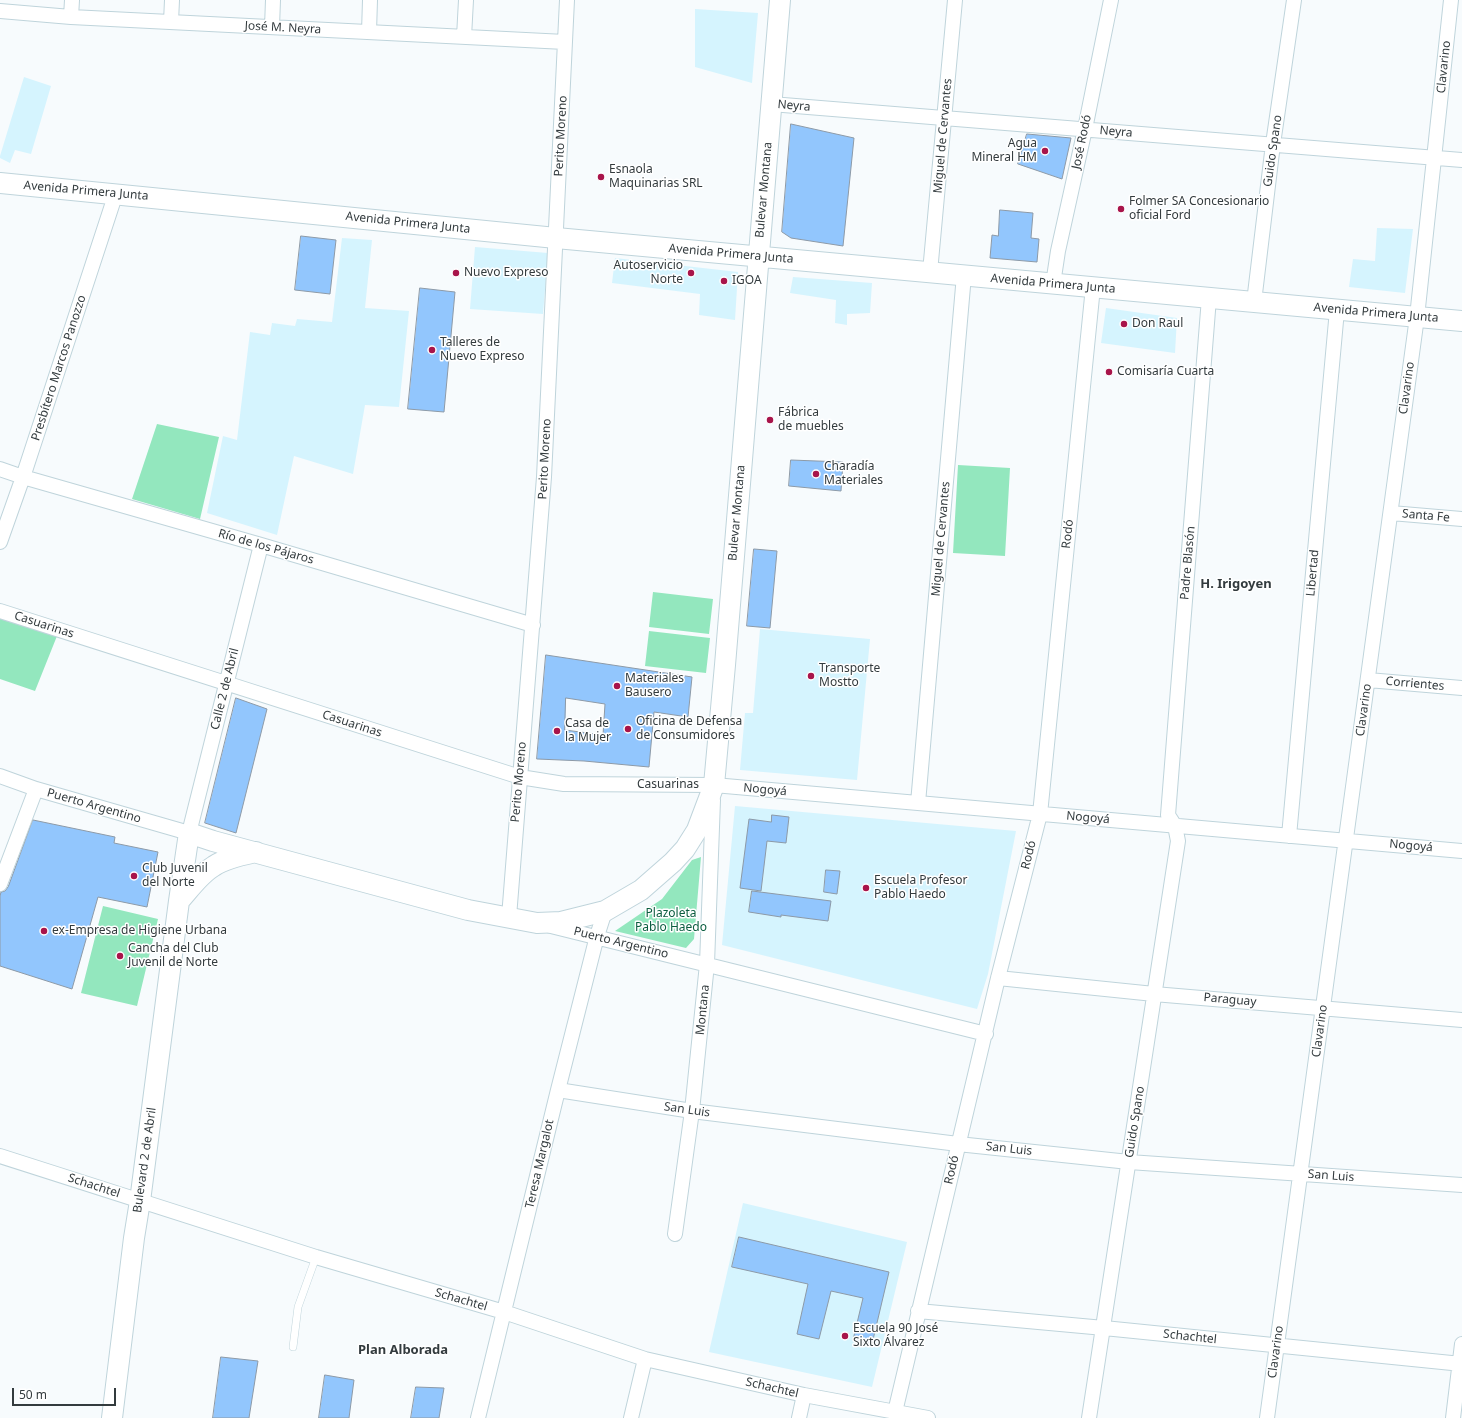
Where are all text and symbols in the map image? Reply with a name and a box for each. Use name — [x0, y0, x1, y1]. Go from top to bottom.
street label: José M. Neyra — [244, 19, 322, 37]
street label: Clavarino — [1434, 40, 1454, 94]
street label: Miguel de Cervantes — [931, 78, 955, 194]
street label: Perito Moreno — [552, 95, 570, 177]
street label: Neyra — [777, 97, 811, 115]
street label: José Rodó — [1069, 113, 1095, 171]
street label: Guido Spano — [1261, 114, 1285, 188]
street label: Neyra — [1099, 123, 1133, 141]
place label: Agua Mineral HM — [971, 137, 1037, 165]
street label: Bulevar Montana — [753, 141, 775, 239]
marker: Agua Mineral HM — [1040, 146, 1050, 156]
place label: Esnaola Maquinarias SRL — [609, 163, 703, 191]
marker: Esnaola Maquinarias SRL — [596, 172, 606, 182]
street label: Avenida Primera Junta — [23, 178, 149, 204]
place label: Folmer SA Concesionario oficial Ford — [1129, 195, 1269, 223]
marker: Folmer SA Concesionario oficial Ford — [1116, 204, 1126, 214]
street label: Avenida Primera Junta — [345, 209, 471, 237]
street label: Avenida Primera Junta — [668, 241, 794, 267]
place label: Autoservicio Norte — [614, 259, 683, 287]
place label: Nuevo Expreso — [464, 266, 548, 280]
marker: Nuevo Expreso — [451, 268, 461, 278]
marker: Autoservicio Norte — [686, 268, 696, 278]
street label: Avenida Primera Junta — [990, 271, 1116, 297]
place label: IGOA — [732, 274, 762, 288]
marker: IGOA — [719, 276, 729, 286]
street label: Presbítero Marcos Panozzo — [29, 293, 89, 443]
street label: Avenida Primera Junta — [1313, 300, 1439, 326]
place label: Don Raul — [1132, 317, 1183, 331]
marker: Don Raul — [1119, 319, 1129, 329]
place label: Talleres de Nuevo Expreso — [440, 336, 524, 364]
marker: Talleres de Nuevo Expreso — [427, 345, 437, 355]
street label: Clavarino — [1396, 361, 1418, 415]
place label: Comisaría Cuarta — [1117, 365, 1214, 379]
marker: Comisaría Cuarta — [1104, 367, 1114, 377]
place label: Fábrica de muebles — [778, 406, 844, 434]
marker: Fábrica de muebles — [765, 415, 775, 425]
street label: Perito Moreno — [536, 418, 554, 500]
place label: Charadía Materiales — [824, 460, 883, 488]
street label: Bulevar Montana — [726, 464, 748, 562]
marker: Charadía Materiales — [811, 469, 821, 479]
street label: Miguel de Cervantes — [929, 481, 953, 597]
street label: Santa Fe — [1402, 507, 1450, 525]
street label: Rodó — [1059, 519, 1077, 549]
street label: Padre Blasón — [1178, 525, 1198, 601]
street label: Río de los Pájaros — [216, 526, 316, 568]
street label: Libertad — [1304, 549, 1322, 597]
district label: H. Irigoyen — [1200, 576, 1272, 592]
street label: Casuarinas — [12, 609, 76, 641]
street label: Calle 2 de Abril — [208, 647, 242, 731]
place label: Transporte Mostto — [819, 662, 880, 690]
marker: Transporte Mostto — [806, 671, 816, 681]
place label: Materiales Bausero — [625, 672, 684, 700]
street label: Corrientes — [1385, 674, 1445, 694]
marker: Materiales Bausero — [612, 681, 622, 691]
street label: Clavarino — [1353, 683, 1375, 737]
street label: Casuarinas — [320, 708, 384, 740]
place label: Oficina de Defensa de Consumidores — [636, 715, 742, 743]
place label: Casa de la Mujer — [565, 717, 611, 745]
marker: Oficina de Defensa de Consumidores — [623, 724, 633, 734]
marker: Casa de la Mujer — [552, 726, 562, 736]
street label: Perito Moreno — [508, 741, 530, 823]
street label: Casuarinas — [637, 778, 699, 792]
street label: Nogoyá — [743, 781, 787, 799]
street label: Puerto Argentino — [45, 786, 143, 826]
street label: Nogoyá — [1066, 809, 1110, 827]
street label: Nogoyá — [1389, 837, 1433, 855]
street label: Rodó — [1018, 839, 1040, 871]
place label: Club Juvenil del Norte — [142, 862, 208, 890]
marker: Club Juvenil del Norte — [129, 871, 139, 881]
place label: Escuela Profesor Pablo Haedo — [874, 874, 967, 902]
marker: Escuela Profesor Pablo Haedo — [861, 883, 871, 893]
park label: Plazoleta Pablo Haedo — [635, 907, 707, 935]
place label: ex-Empresa de Higiene Urbana — [52, 924, 227, 938]
street label: Puerto Argentino — [572, 924, 670, 962]
marker: ex-Empresa de Higiene Urbana — [39, 926, 49, 936]
place label: Cancha del Club Juvenil de Norte — [128, 942, 219, 970]
marker: Cancha del Club Juvenil de Norte — [115, 951, 125, 961]
street label: Montana — [693, 984, 713, 1036]
street label: Paraguay — [1203, 991, 1257, 1009]
street label: Clavarino — [1309, 1004, 1331, 1058]
street label: Guido Spano — [1122, 1085, 1148, 1159]
street label: San Luis — [663, 1100, 711, 1120]
street label: Bulevard 2 de Abril — [130, 1106, 160, 1214]
street label: Teresa Margalot — [523, 1118, 557, 1210]
street label: San Luis — [985, 1139, 1033, 1159]
street label: Rodó — [942, 1154, 962, 1186]
street label: San Luis — [1307, 1167, 1355, 1185]
street label: Schachtel — [66, 1171, 122, 1201]
street label: Schachtel — [433, 1286, 489, 1314]
place label: Escuela 90 José Sixto Álvarez — [853, 1322, 938, 1350]
street label: Clavarino — [1265, 1325, 1287, 1379]
street label: Schachtel — [1162, 1327, 1218, 1347]
marker: Escuela 90 José Sixto Álvarez — [840, 1331, 850, 1341]
district label: Plan Alborada — [358, 1342, 448, 1358]
street label: Schachtel — [744, 1375, 800, 1401]
scale bar — [14, 1380, 118, 1406]
text: 50 m — [19, 1386, 47, 1403]

